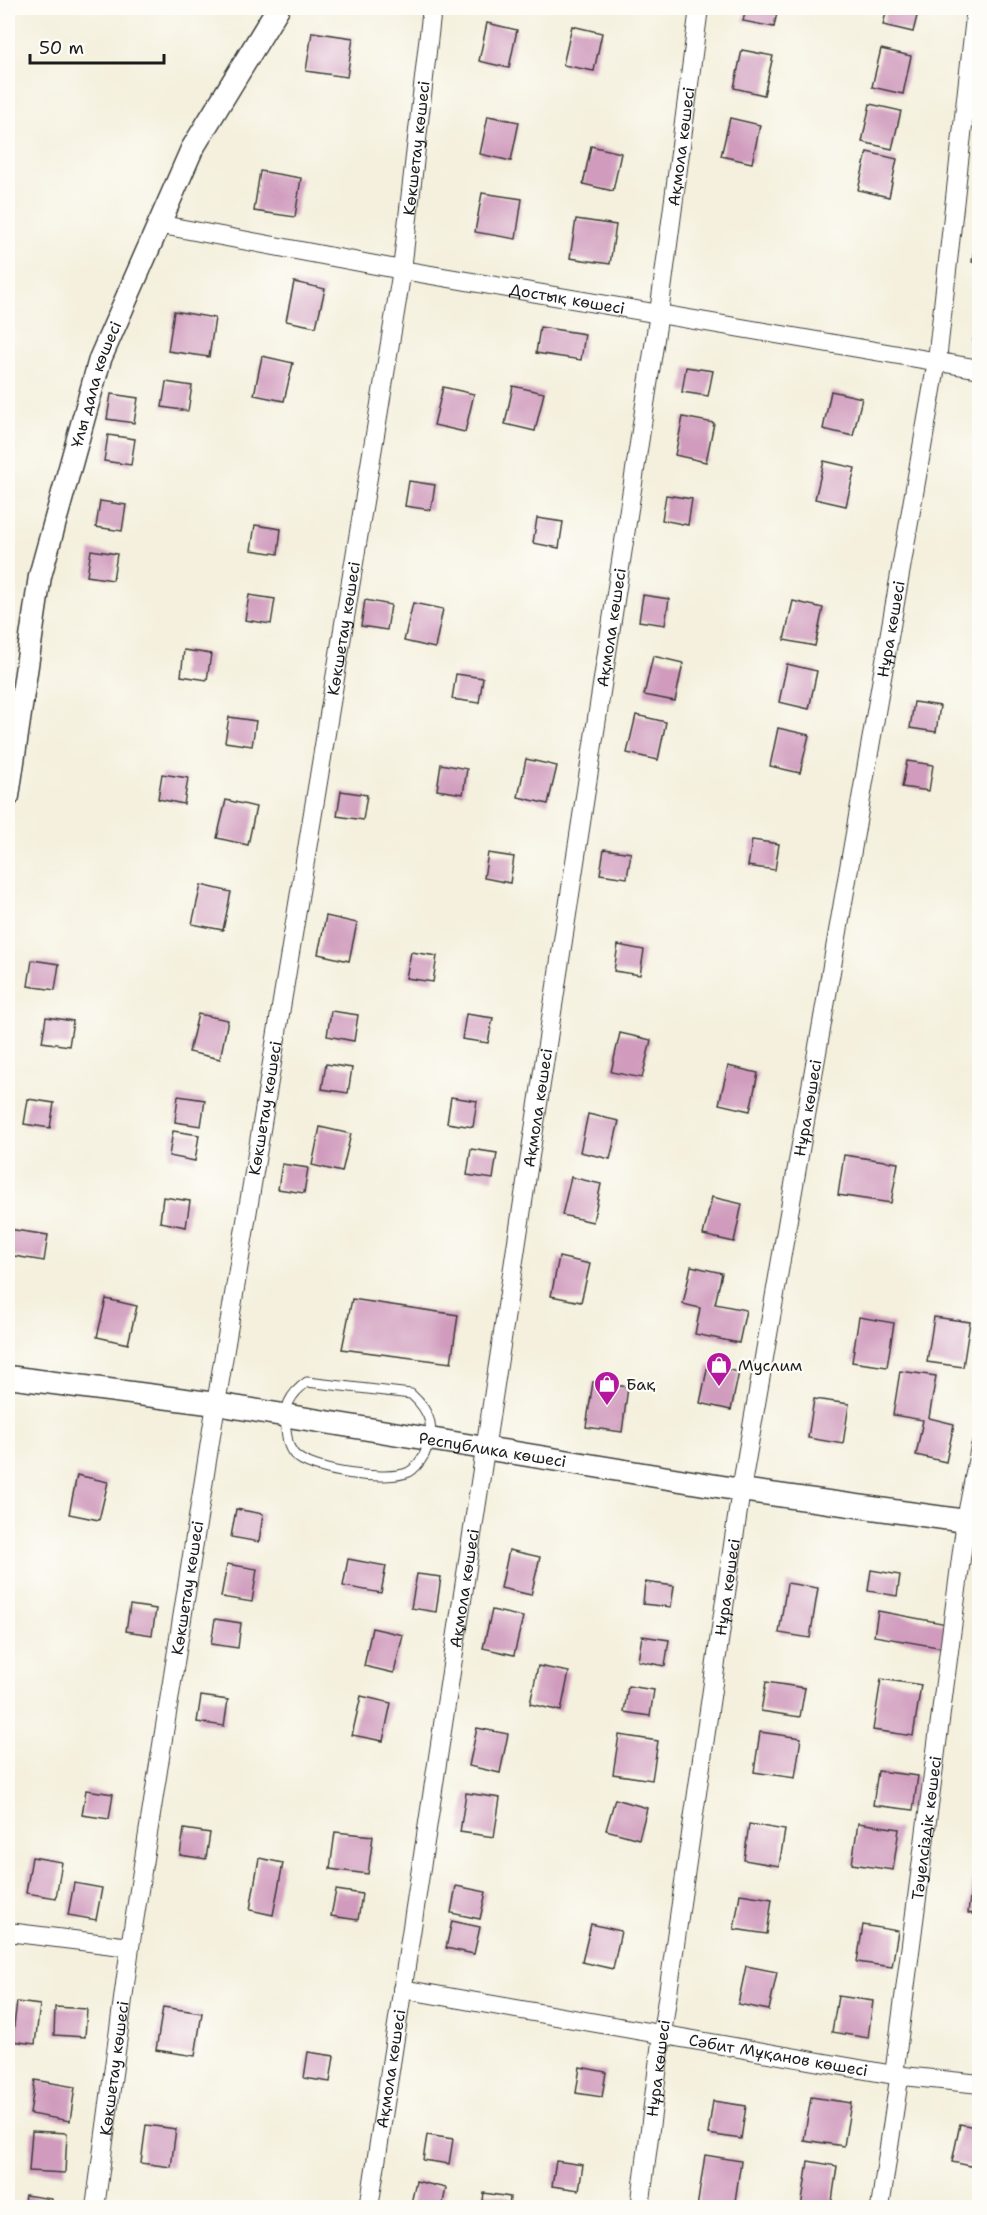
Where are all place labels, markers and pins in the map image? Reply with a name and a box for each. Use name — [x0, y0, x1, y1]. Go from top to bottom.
shop icon: Муслим — [704, 1350, 734, 1388]
place label: Муслим — [738, 1355, 802, 1376]
shop icon: Бақ — [592, 1369, 622, 1407]
place label: Бақ — [626, 1374, 655, 1395]

